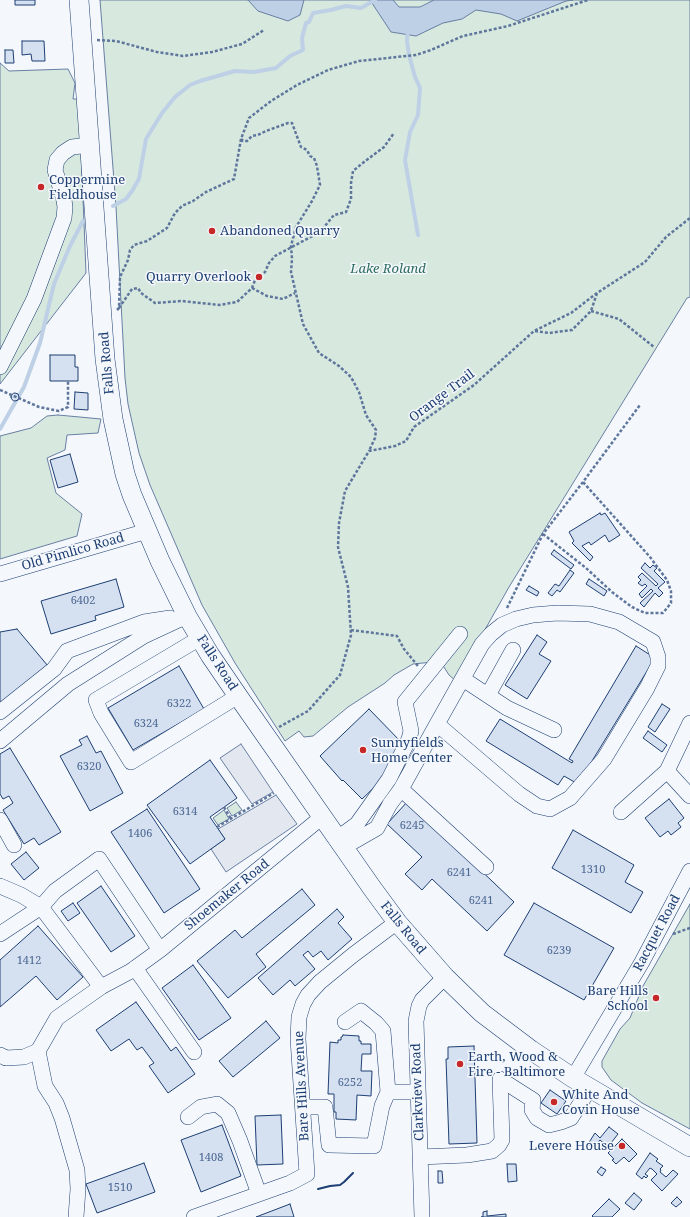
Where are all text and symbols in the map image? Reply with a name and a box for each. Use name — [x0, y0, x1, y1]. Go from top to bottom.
place label: Coppermine Fieldhouse — [49, 172, 125, 203]
marker: Coppermine Fieldhouse — [36, 182, 46, 192]
place label: Abandoned Quarry — [220, 223, 340, 239]
marker: Abandoned Quarry — [207, 226, 217, 236]
park label: Lake Roland — [350, 261, 426, 277]
place label: Quarry Overlook — [146, 269, 251, 285]
marker: Quarry Overlook — [254, 272, 264, 282]
street label: Falls Road — [96, 331, 118, 395]
street label: Orange Trail — [406, 366, 478, 426]
street label: Old Pimlico Road — [20, 530, 126, 574]
house number: 6402 — [71, 594, 95, 608]
street label: Falls Road — [193, 632, 241, 694]
house number: 6322 — [167, 697, 191, 711]
house number: 6324 — [134, 717, 158, 731]
place label: Sunnyfields Home Center — [371, 735, 452, 766]
marker: Sunnyfields Home Center — [358, 745, 368, 755]
house number: 6320 — [77, 760, 101, 774]
house number: 6314 — [173, 805, 197, 819]
house number: 6245 — [400, 819, 424, 833]
house number: 1406 — [128, 827, 152, 841]
street label: Shoemaker Road — [181, 856, 273, 934]
house number: 1310 — [581, 863, 605, 877]
house number: 6241 — [447, 866, 471, 880]
street label: Racquet Road — [630, 892, 684, 974]
house number: 6241 — [469, 894, 493, 908]
street label: Falls Road — [377, 899, 429, 957]
house number: 6239 — [547, 944, 571, 958]
house number: 1412 — [17, 954, 41, 968]
place label: Bare Hills School — [587, 983, 648, 1014]
marker: Bare Hills School — [651, 993, 661, 1003]
street label: Bare Hills Avenue — [291, 1030, 313, 1142]
street label: Clarkview Road — [409, 1043, 427, 1141]
place label: Earth, Wood & Fire - Baltimore — [468, 1049, 565, 1080]
marker: Earth, Wood & Fire - Baltimore — [455, 1059, 465, 1069]
house number: 6252 — [338, 1076, 362, 1090]
place label: White And Covin House — [562, 1087, 640, 1118]
marker: White And Covin House — [549, 1097, 559, 1107]
place label: Levere House — [529, 1138, 614, 1154]
marker: Levere House — [617, 1141, 627, 1151]
house number: 1408 — [199, 1151, 223, 1165]
house number: 1510 — [108, 1181, 132, 1195]

